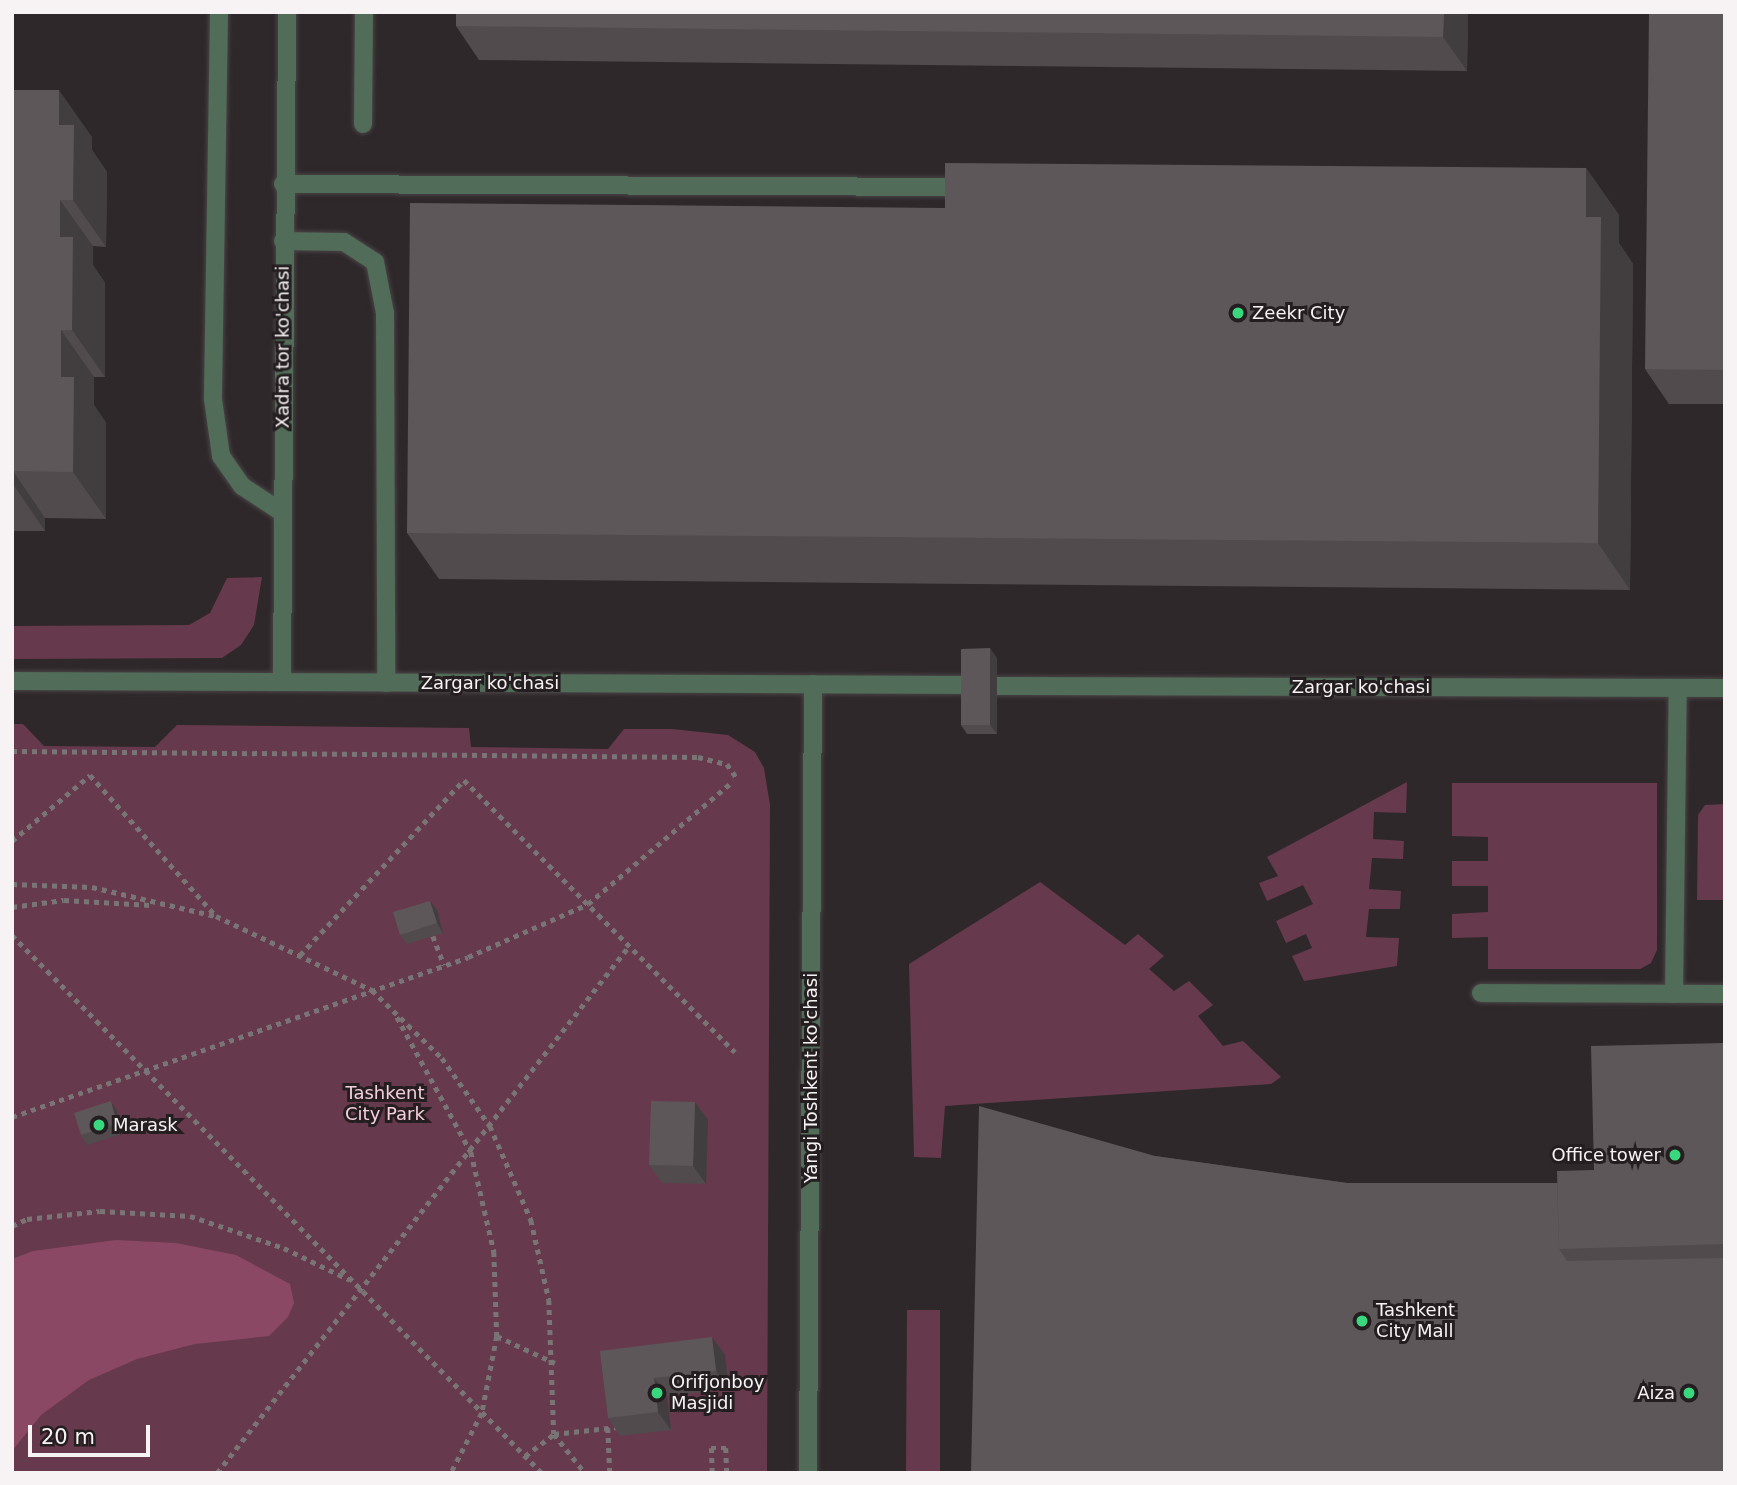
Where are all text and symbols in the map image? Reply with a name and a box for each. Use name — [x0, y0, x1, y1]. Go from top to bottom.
street label: Xadra tor ko'chasi — [272, 266, 294, 428]
place label: Zeekr City — [1252, 302, 1345, 324]
marker: Zeekr City — [1230, 305, 1246, 321]
street label: Zargar ko'chasi — [421, 672, 559, 694]
street label: Zargar ko'chasi — [1292, 676, 1430, 698]
street label: Yangi Toshkent ko'chasi — [800, 973, 822, 1183]
park label: Tashkent City Park — [345, 1083, 425, 1126]
place label: Marask — [113, 1114, 178, 1136]
marker: Marask — [91, 1117, 107, 1133]
place label: Office tower — [1551, 1144, 1661, 1166]
marker: Office tower — [1667, 1147, 1683, 1163]
place label: Tashkent City Mall — [1376, 1300, 1455, 1342]
marker: Tashkent City Mall — [1354, 1313, 1370, 1329]
place label: Orifjonboy Masjidi — [671, 1372, 764, 1414]
place label: Aiza — [1637, 1382, 1675, 1404]
marker: Orifjonboy Masjidi — [649, 1385, 665, 1401]
marker: Aiza — [1681, 1385, 1697, 1401]
scale bar — [32, 1412, 154, 1456]
text: 20 m — [41, 1425, 95, 1449]

